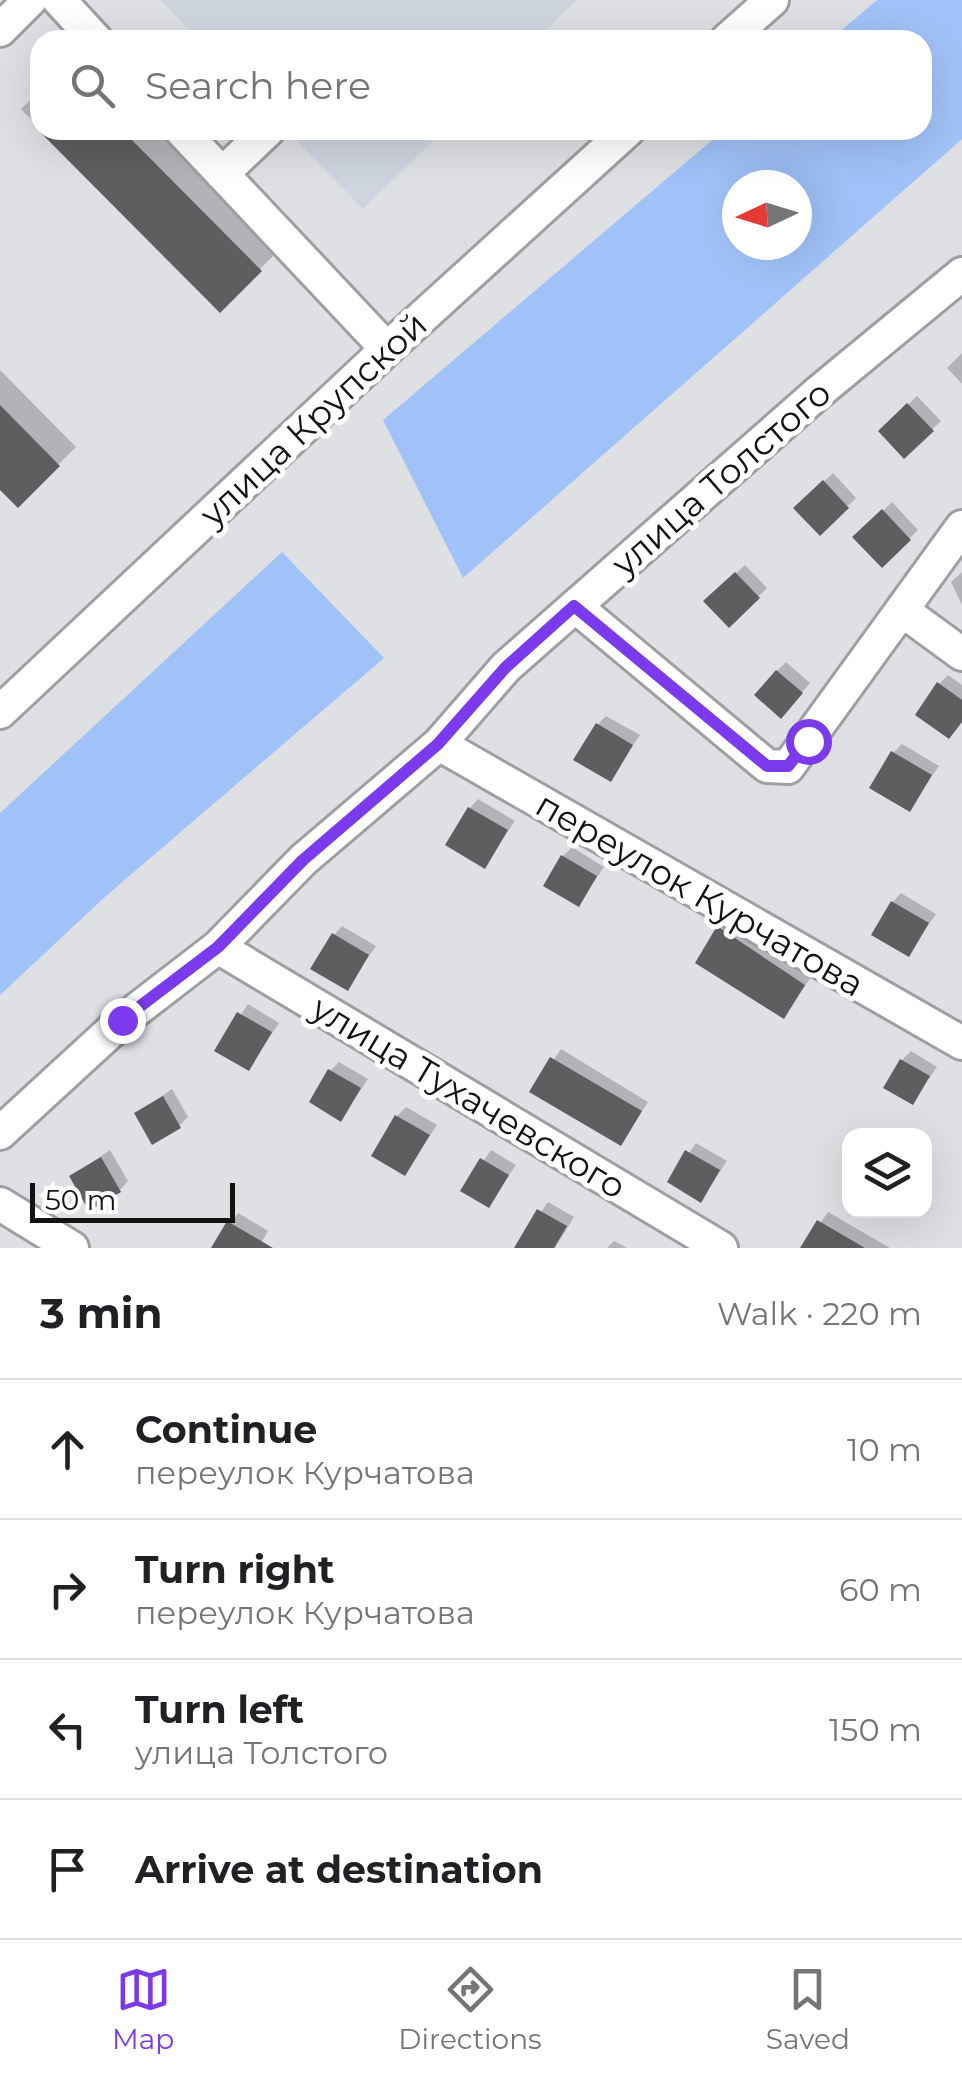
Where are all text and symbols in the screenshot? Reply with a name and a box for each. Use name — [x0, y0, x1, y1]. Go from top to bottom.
search box — [30, 30, 932, 140]
icon: search — [65, 58, 120, 113]
text: Search here — [145, 62, 371, 109]
north arrow — [722, 170, 812, 260]
street label: улица Крупской — [190, 303, 436, 536]
street label: улица Толстого — [602, 371, 840, 586]
route start — [786, 719, 832, 765]
street label: переулок Курчатова — [528, 783, 872, 1005]
street label: улица Тухачевского — [303, 986, 634, 1208]
route end — [100, 998, 146, 1044]
map controls — [842, 1128, 932, 1218]
button: layers — [842, 1128, 932, 1218]
scale bar — [30, 1178, 235, 1222]
text: 50 m — [45, 1183, 116, 1217]
text: 3 min — [40, 1287, 162, 1339]
text: Walk · 220 m — [717, 1294, 922, 1333]
text: Continue — [135, 1406, 317, 1453]
icon: ahead — [40, 1422, 95, 1477]
text: 10 m — [847, 1430, 922, 1469]
text: переулок Курчатова — [135, 1453, 475, 1492]
text: Turn right — [135, 1546, 334, 1593]
icon: right — [40, 1562, 95, 1617]
text: 60 m — [839, 1570, 922, 1609]
text: переулок Курчатова — [135, 1593, 475, 1632]
text: Turn left — [135, 1686, 304, 1733]
icon: left — [40, 1702, 95, 1757]
text: 150 m — [829, 1710, 922, 1749]
text: улица Толстого — [135, 1733, 388, 1772]
icon: arrive — [40, 1842, 95, 1897]
text: Arrive at destination — [135, 1846, 543, 1893]
tab: Map — [112, 1962, 174, 2056]
tab: Directions — [398, 1962, 542, 2056]
tab: Saved — [766, 1962, 850, 2056]

